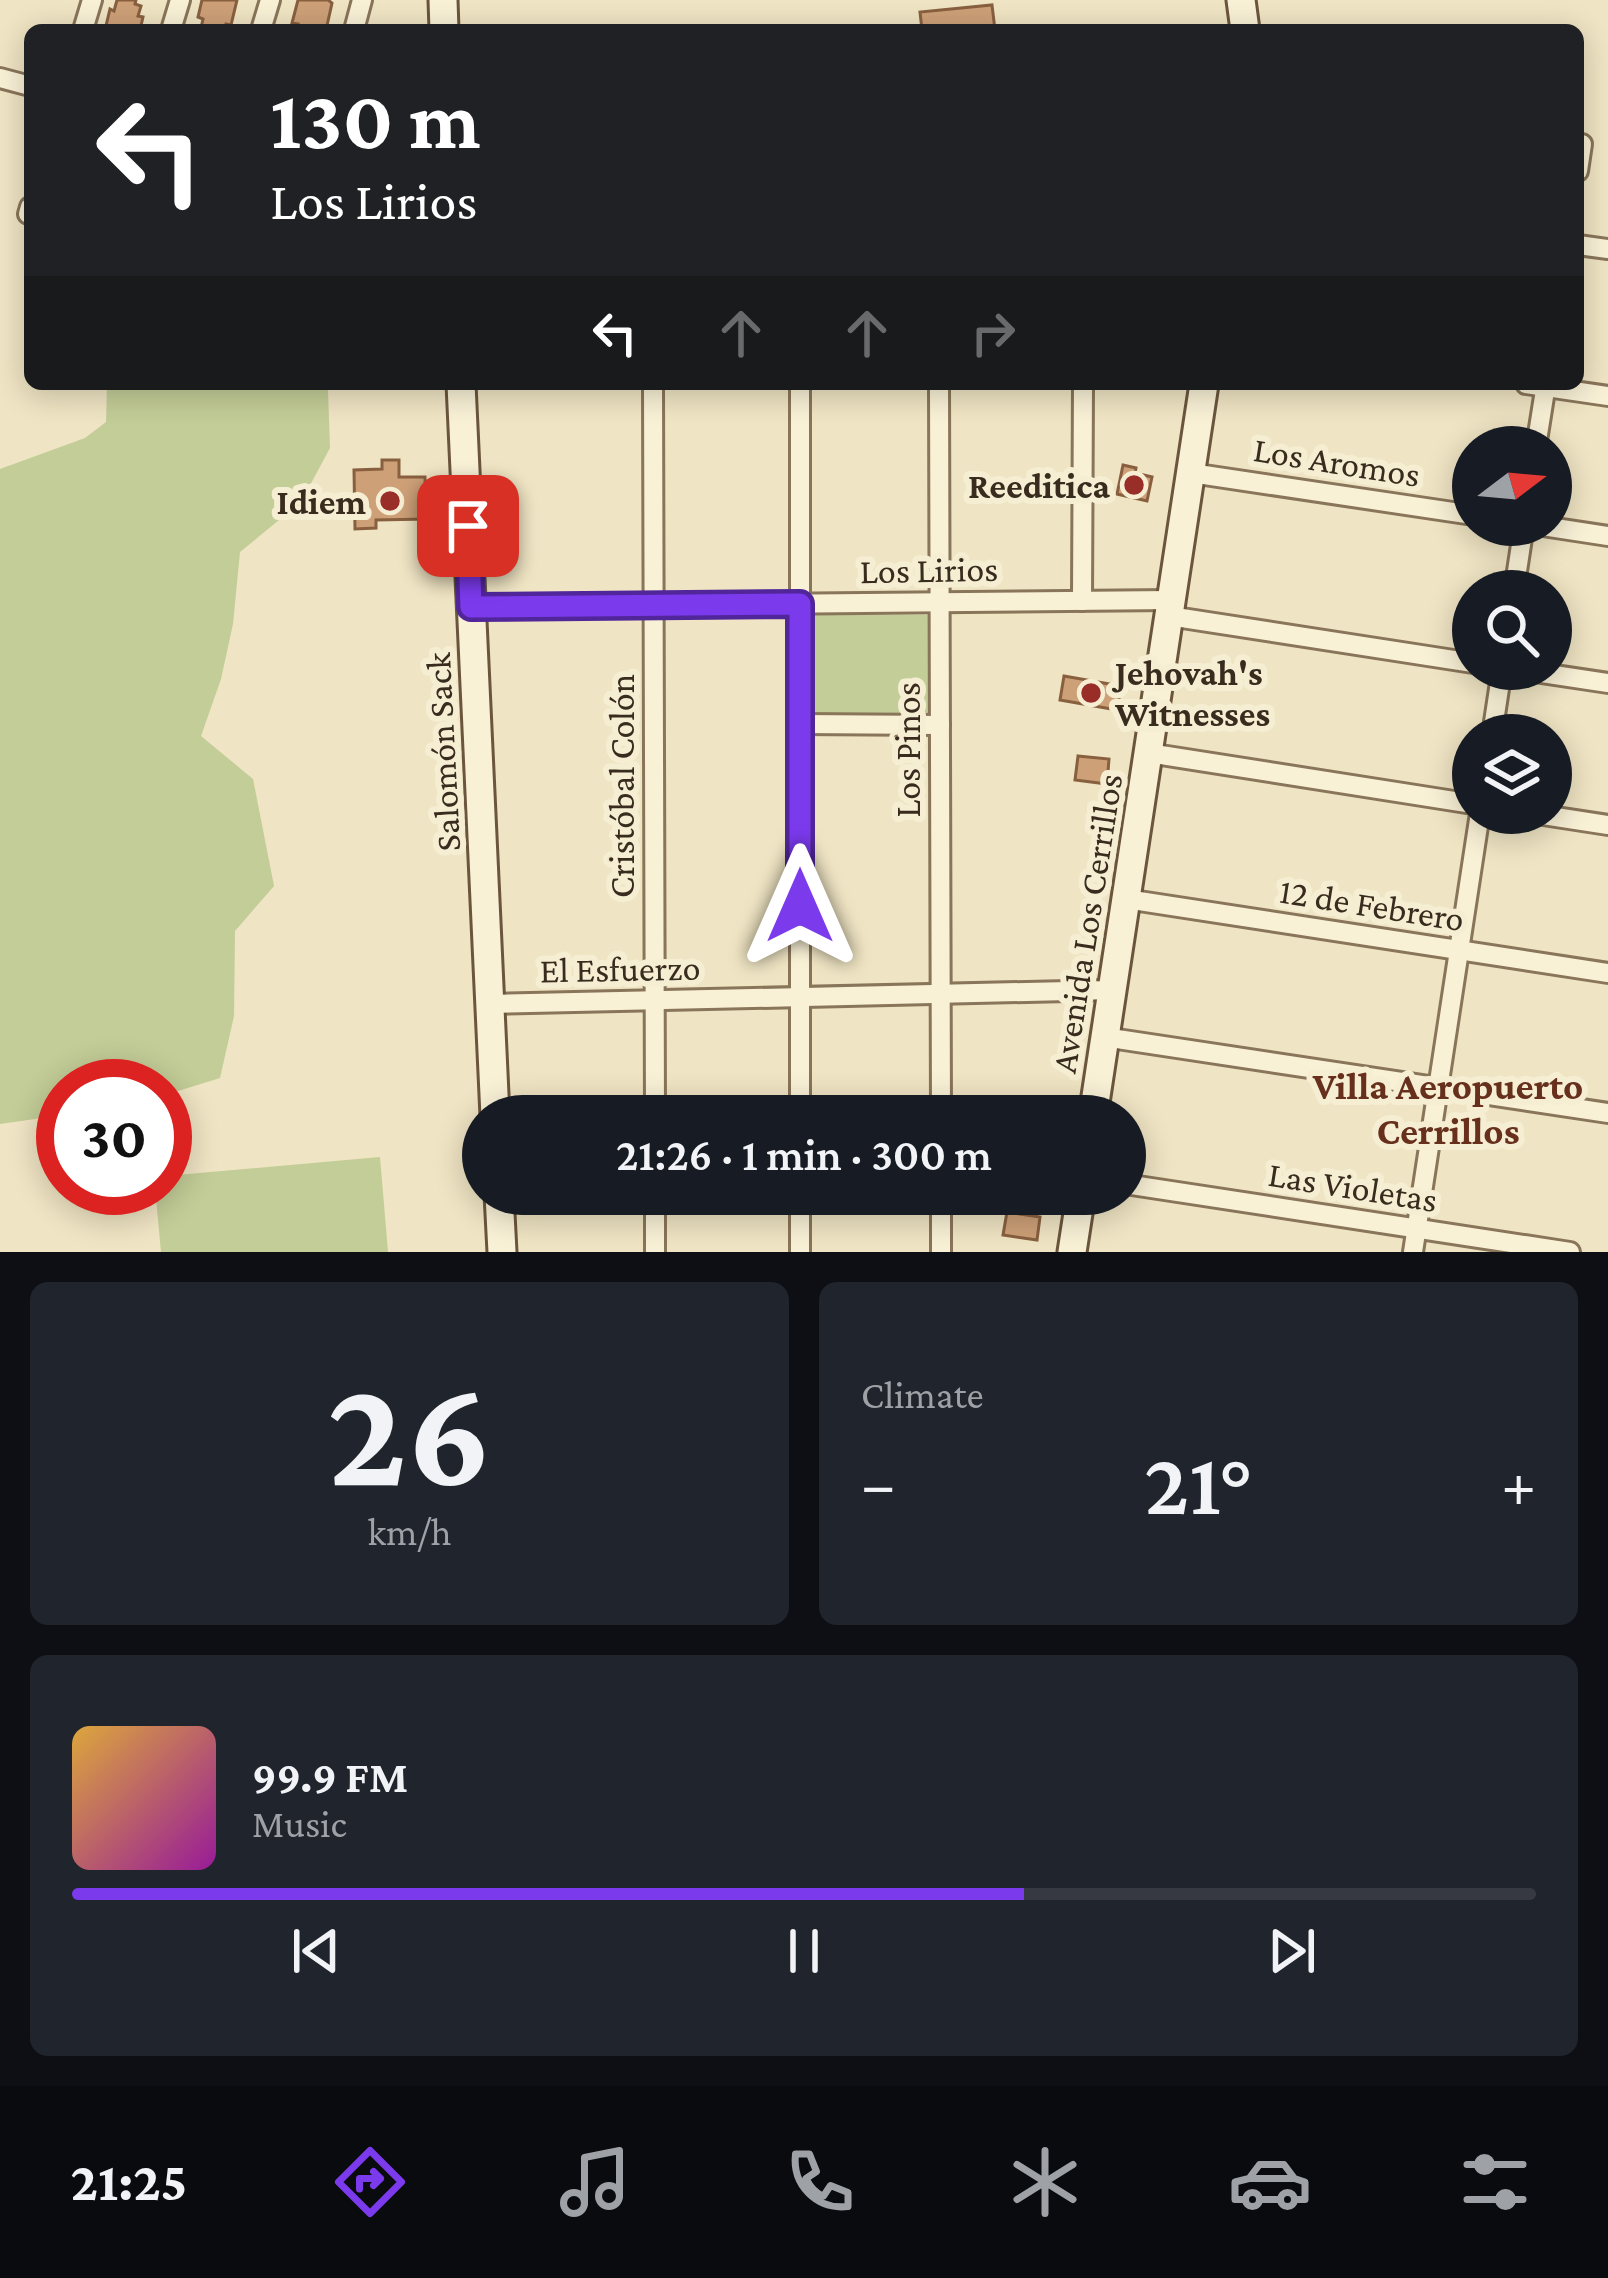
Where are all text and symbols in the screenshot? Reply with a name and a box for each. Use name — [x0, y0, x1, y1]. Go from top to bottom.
icon: left — [72, 72, 228, 228]
text: 130 m — [270, 73, 481, 166]
text: Los Lirios — [270, 171, 477, 231]
icon: left — [582, 300, 648, 366]
icon: ahead — [708, 300, 774, 366]
icon: ahead — [834, 300, 900, 366]
icon: right — [960, 300, 1026, 366]
north arrow — [1452, 426, 1572, 546]
map controls — [1452, 426, 1572, 834]
street label: Los Aromos — [1251, 429, 1423, 495]
place label: Reeditica — [968, 466, 1110, 506]
marker: Reeditica — [1121, 472, 1147, 498]
pin — [417, 475, 519, 577]
place label: Idiem — [277, 482, 367, 522]
marker: Idiem — [377, 488, 403, 514]
icon: arrive — [435, 493, 501, 559]
street label: Los Lirios — [860, 549, 999, 591]
button: search — [1452, 570, 1572, 690]
street label: Salomón Sack — [418, 651, 468, 852]
place label: Jehovah's Witnesses — [1111, 653, 1270, 734]
street label: Cristóbal Colón — [602, 674, 642, 898]
marker: Jehovah's Witnesses — [1078, 680, 1104, 706]
street label: Los Pinos — [888, 682, 928, 818]
button: layers — [1452, 714, 1572, 834]
street label: Avenida Los Cerrillos — [1044, 771, 1130, 1076]
position arrow — [737, 843, 863, 969]
street label: 12 de Febrero — [1277, 871, 1467, 939]
street label: El Esfuerzo — [539, 948, 701, 990]
speed limit sign: 30 — [36, 1059, 192, 1215]
district label: Villa Aeropuerto Cerrillos — [1312, 1064, 1583, 1152]
text: 21:26 · 1 min · 300 m — [616, 1130, 992, 1180]
street label: Las Violetas — [1265, 1154, 1440, 1220]
text: 26 — [327, 1345, 492, 1519]
text: Climate — [861, 1373, 984, 1416]
text: 21° — [1144, 1433, 1253, 1533]
text: − — [861, 1447, 896, 1520]
text: + — [1501, 1447, 1536, 1520]
text: km/h — [367, 1510, 452, 1553]
text: 99.9 FM — [252, 1752, 408, 1802]
text: Music — [252, 1802, 347, 1845]
icon: previous — [283, 1918, 349, 1984]
icon: pause — [771, 1918, 837, 1984]
icon: next — [1259, 1918, 1325, 1984]
icon: directions — [328, 2140, 412, 2224]
icon: music — [553, 2140, 637, 2224]
icon: phone — [778, 2140, 862, 2224]
icon: climate — [1003, 2140, 1087, 2224]
icon: car — [1228, 2140, 1312, 2224]
icon: filters — [1453, 2140, 1537, 2224]
text: 21:25 — [71, 2152, 187, 2212]

